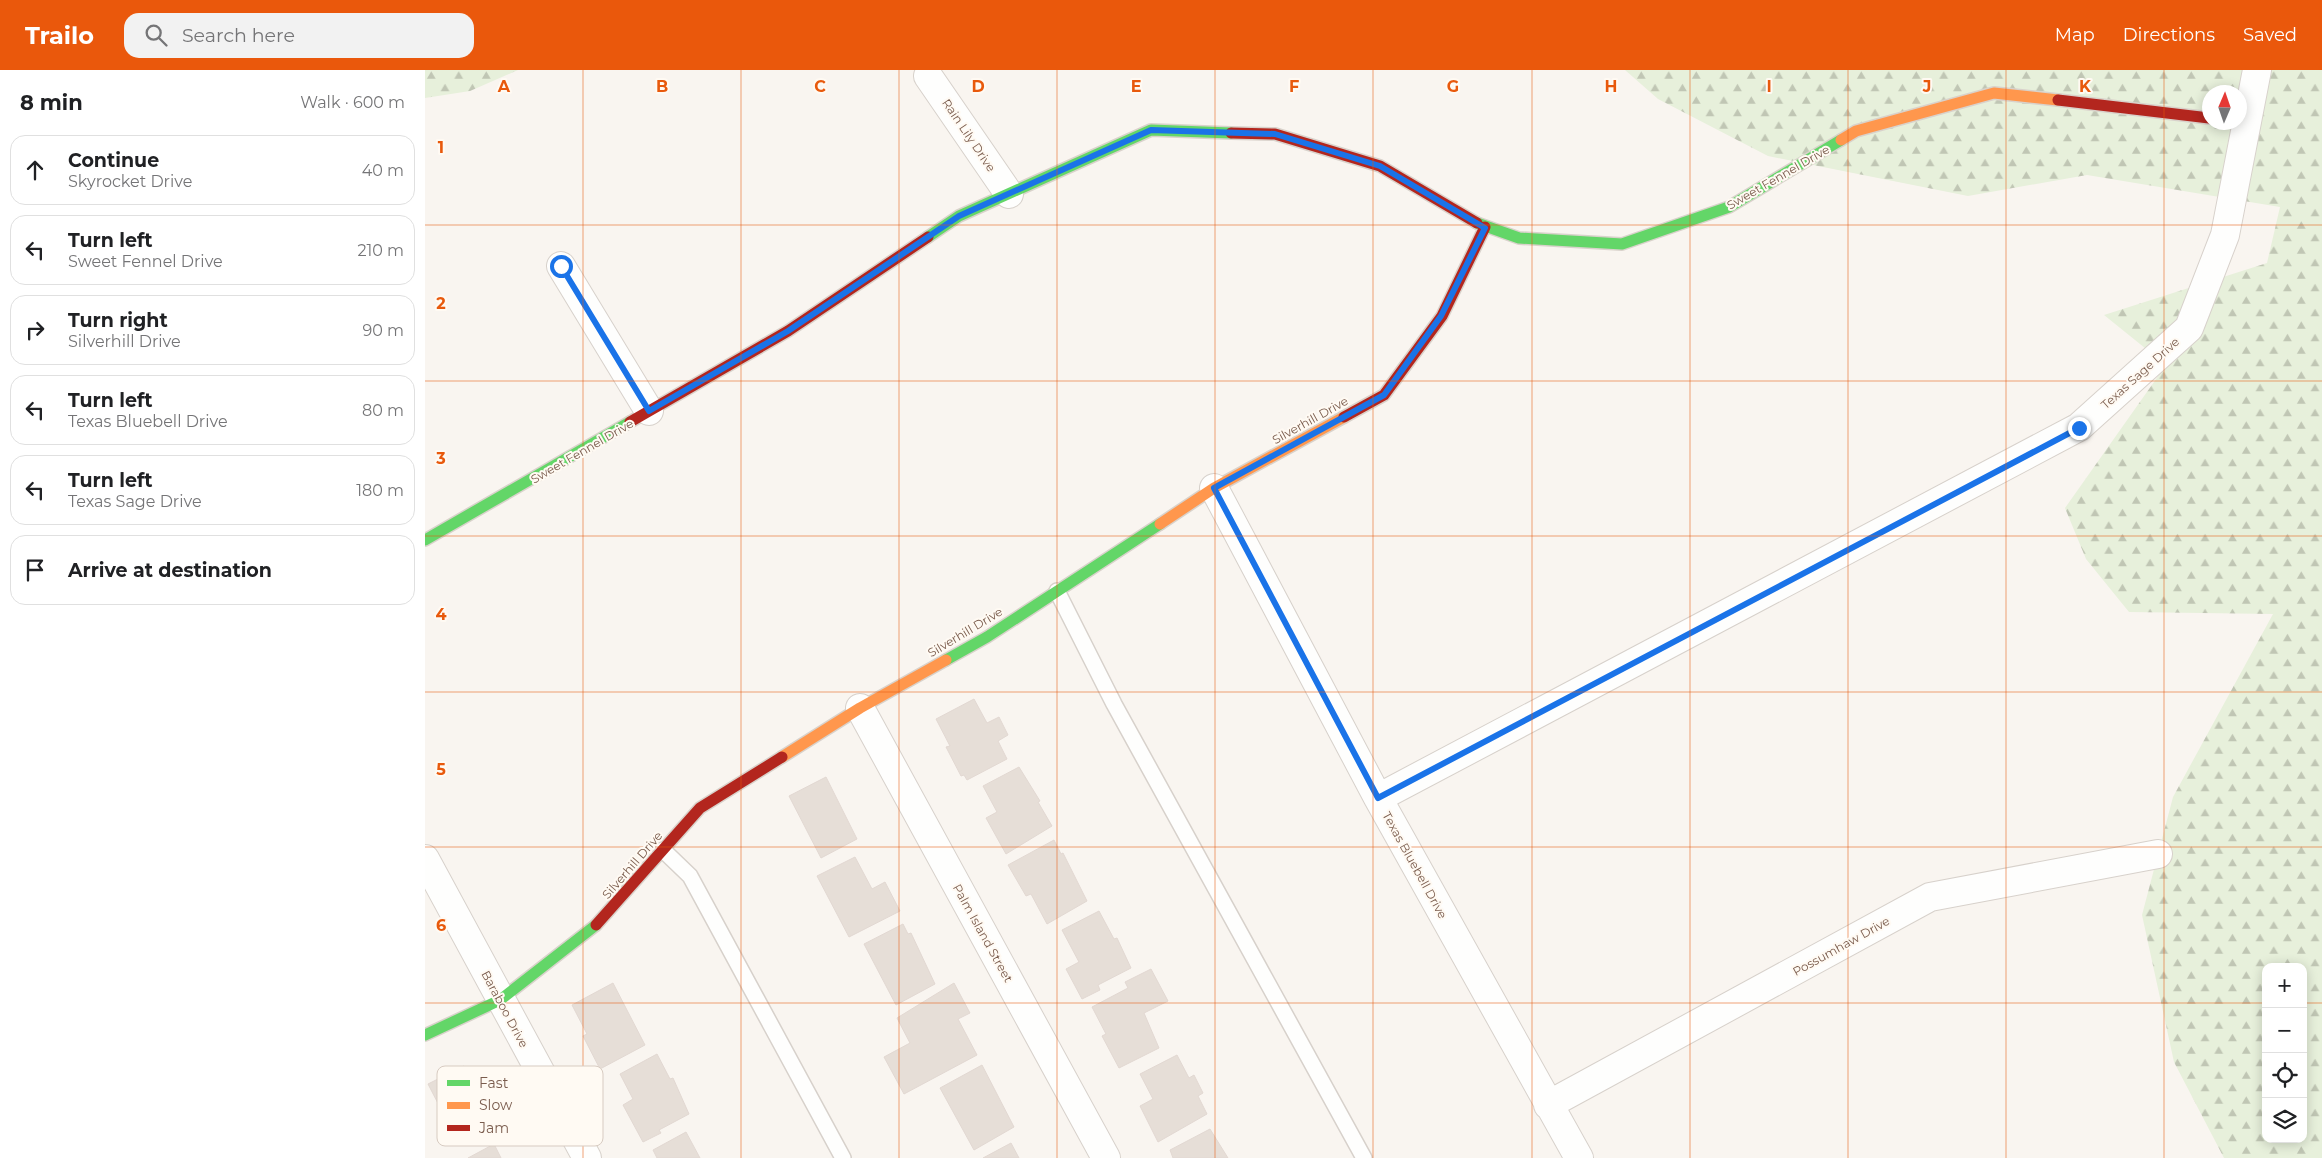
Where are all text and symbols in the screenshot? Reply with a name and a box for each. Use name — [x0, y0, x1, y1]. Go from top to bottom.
search box — [124, 13, 474, 58]
text: Trailo — [25, 21, 94, 50]
icon: search — [142, 21, 170, 49]
text: Search here — [182, 24, 295, 47]
text: Map — [2055, 24, 2095, 46]
text: Directions — [2123, 24, 2215, 46]
text: Saved — [2243, 24, 2297, 46]
text: A — [497, 77, 511, 96]
text: B — [656, 77, 668, 96]
text: C — [814, 77, 826, 96]
text: D — [971, 77, 985, 96]
text: E — [1131, 77, 1141, 96]
text: F — [1289, 77, 1299, 96]
text: G — [1447, 77, 1459, 96]
text: H — [1605, 77, 1617, 96]
text: I — [1766, 77, 1772, 96]
text: J — [1922, 77, 1931, 96]
text: K — [2079, 77, 2092, 96]
north arrow — [2202, 85, 2247, 130]
text: 8 min — [20, 90, 83, 115]
text: Walk · 600 m — [300, 93, 405, 112]
street label: Rain Lily Drive — [939, 96, 999, 174]
text: 1 — [438, 138, 444, 157]
street label: Sweet Fennel Drive — [1724, 141, 1832, 213]
text: Continue — [68, 149, 159, 172]
icon: ahead — [21, 156, 49, 184]
text: 40 m — [362, 161, 404, 180]
text: Skyrocket Drive — [68, 172, 192, 191]
text: Turn left — [68, 229, 153, 252]
icon: left — [21, 236, 49, 264]
text: 210 m — [357, 241, 404, 260]
text: Sweet Fennel Drive — [68, 252, 223, 271]
route start — [550, 255, 573, 278]
text: 2 — [436, 294, 446, 313]
text: Turn right — [68, 309, 168, 332]
icon: right — [21, 316, 49, 344]
text: 90 m — [362, 321, 404, 340]
text: Silverhill Drive — [68, 332, 181, 351]
street label: Texas Sage Drive — [2098, 334, 2182, 412]
text: Turn left — [68, 389, 153, 412]
street label: Silverhill Drive — [1269, 393, 1351, 447]
icon: left — [21, 396, 49, 424]
text: 80 m — [362, 401, 404, 420]
text: Texas Bluebell Drive — [68, 412, 228, 431]
street label: Sweet Fennel Drive — [528, 415, 636, 487]
route end — [2068, 417, 2091, 440]
text: 3 — [435, 449, 446, 468]
text: Turn left — [68, 469, 153, 492]
icon: left — [21, 476, 49, 504]
text: 180 m — [356, 481, 404, 500]
text: Texas Sage Drive — [68, 492, 202, 511]
icon: arrive — [21, 556, 49, 584]
text: Arrive at destination — [68, 559, 272, 582]
street label: Silverhill Drive — [925, 604, 1005, 660]
text: 4 — [435, 605, 447, 624]
text: 5 — [436, 760, 446, 779]
street label: Texas Bluebell Drive — [1379, 809, 1451, 921]
street label: Silverhill Drive — [599, 828, 665, 902]
street label: Palm Island Street — [950, 881, 1016, 985]
street label: Possumhaw Drive — [1790, 913, 1892, 979]
text: 6 — [436, 916, 446, 935]
map controls — [2262, 963, 2307, 1143]
button: + — [2262, 963, 2307, 1008]
street label: Baraboo Drive — [478, 968, 532, 1050]
button: − — [2262, 1008, 2307, 1053]
button: locate — [2262, 1053, 2307, 1098]
legend — [437, 1066, 603, 1146]
text: Fast — [479, 1074, 509, 1092]
text: Slow — [479, 1096, 513, 1114]
button: layers — [2262, 1098, 2307, 1143]
text: Jam — [478, 1119, 509, 1137]

